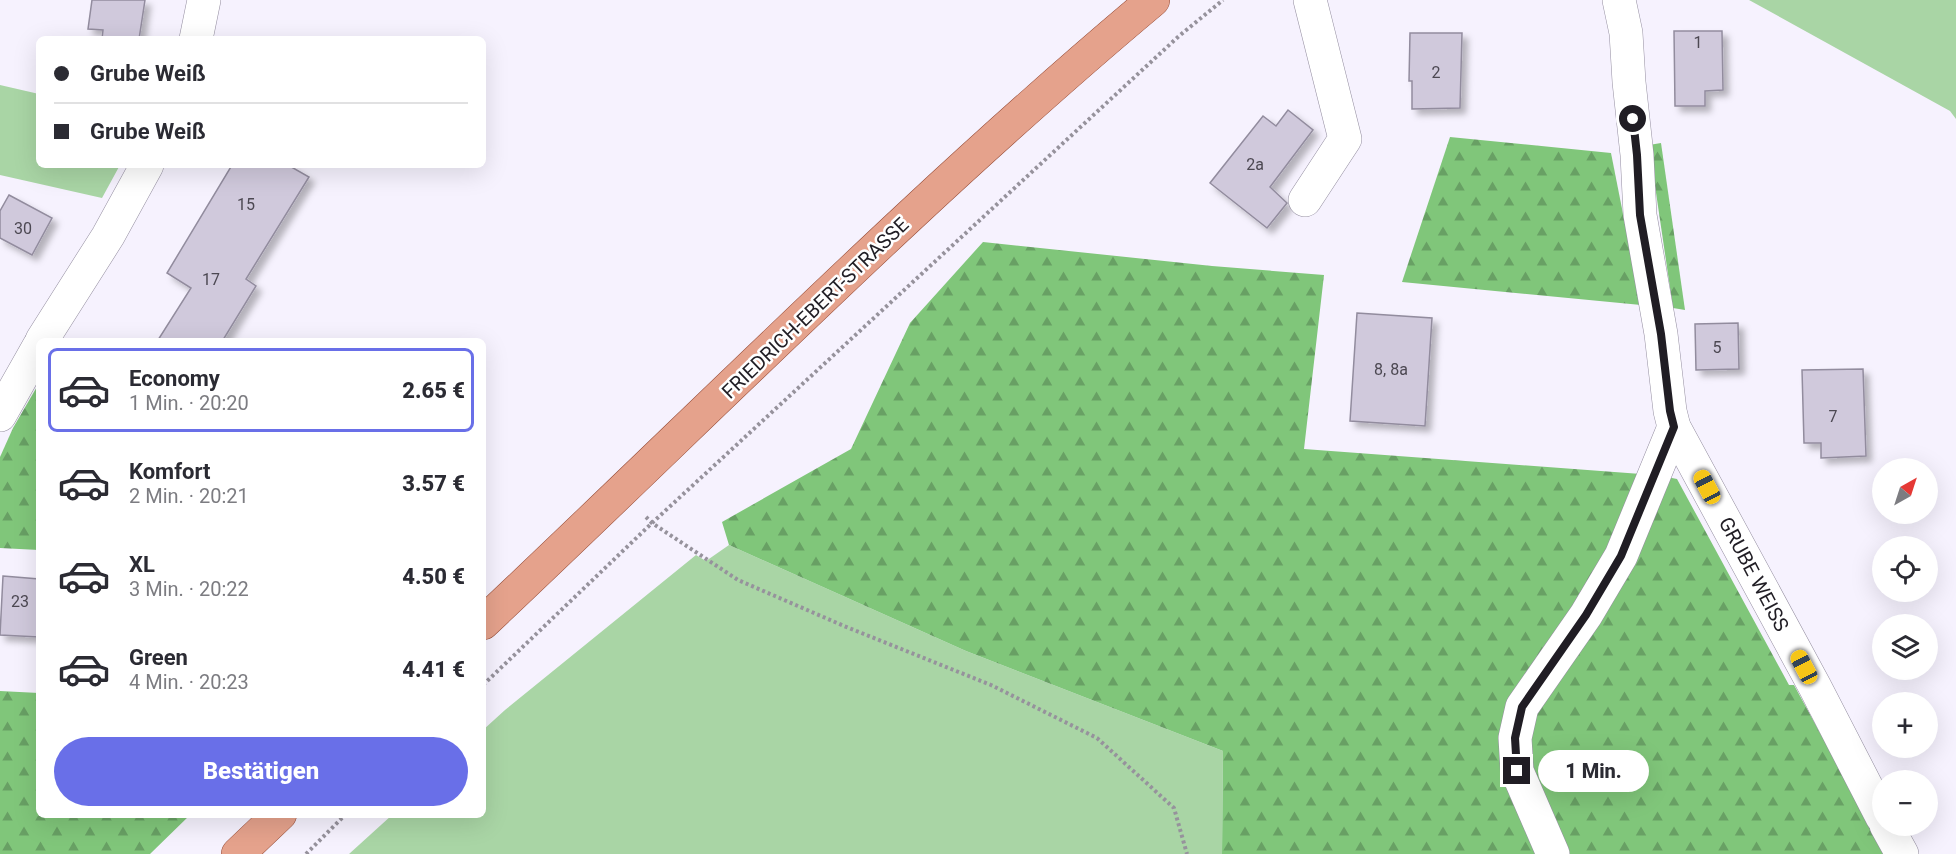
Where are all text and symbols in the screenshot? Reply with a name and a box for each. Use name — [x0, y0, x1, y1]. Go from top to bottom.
house number: 1 — [1694, 33, 1703, 52]
text: Grube Weiß — [90, 61, 206, 86]
house number: 2 — [1432, 63, 1441, 82]
route start — [1619, 105, 1646, 132]
text: Grube Weiß — [90, 119, 206, 144]
house number: 2a — [1246, 155, 1264, 174]
house number: 15 — [237, 195, 255, 214]
street label: FRIEDRICH-EBERT-STRASSE — [717, 212, 913, 404]
house number: 30 — [14, 219, 32, 238]
house number: 17 — [202, 270, 220, 289]
house number: 5 — [1713, 338, 1722, 357]
house number: 8, 8a — [1374, 360, 1408, 379]
icon: car — [57, 363, 111, 417]
text: Economy — [129, 366, 220, 391]
text: 2.65 € — [402, 378, 465, 403]
text: 1 Min. · 20:20 — [129, 391, 249, 415]
house number: 7 — [1829, 407, 1838, 426]
icon: car — [57, 456, 111, 510]
north arrow — [1872, 458, 1938, 524]
map controls — [1872, 458, 1938, 836]
text: Komfort — [129, 459, 211, 484]
car — [1691, 467, 1723, 507]
text: 3.57 € — [402, 471, 465, 496]
text: 2 Min. · 20:21 — [129, 484, 249, 508]
street label: GRUBE WEISS — [1714, 513, 1794, 635]
button: locate — [1872, 536, 1938, 602]
icon: car — [57, 549, 111, 603]
text: XL — [129, 552, 155, 577]
text: 4.50 € — [402, 564, 465, 589]
text: 3 Min. · 20:22 — [129, 577, 249, 601]
house number: 23 — [11, 592, 29, 611]
button: layers — [1872, 614, 1938, 680]
icon: car — [57, 642, 111, 696]
text: Green — [129, 645, 188, 670]
car — [1788, 647, 1820, 687]
text: 4.41 € — [402, 657, 465, 682]
text: 4 Min. · 20:23 — [129, 670, 249, 694]
button: + — [1872, 692, 1938, 758]
button: Bestätigen — [54, 737, 468, 806]
callout: 1 Min. — [1538, 750, 1649, 792]
route end — [1503, 757, 1530, 784]
text: 1 Min. — [1565, 759, 1622, 783]
button: − — [1872, 770, 1938, 836]

